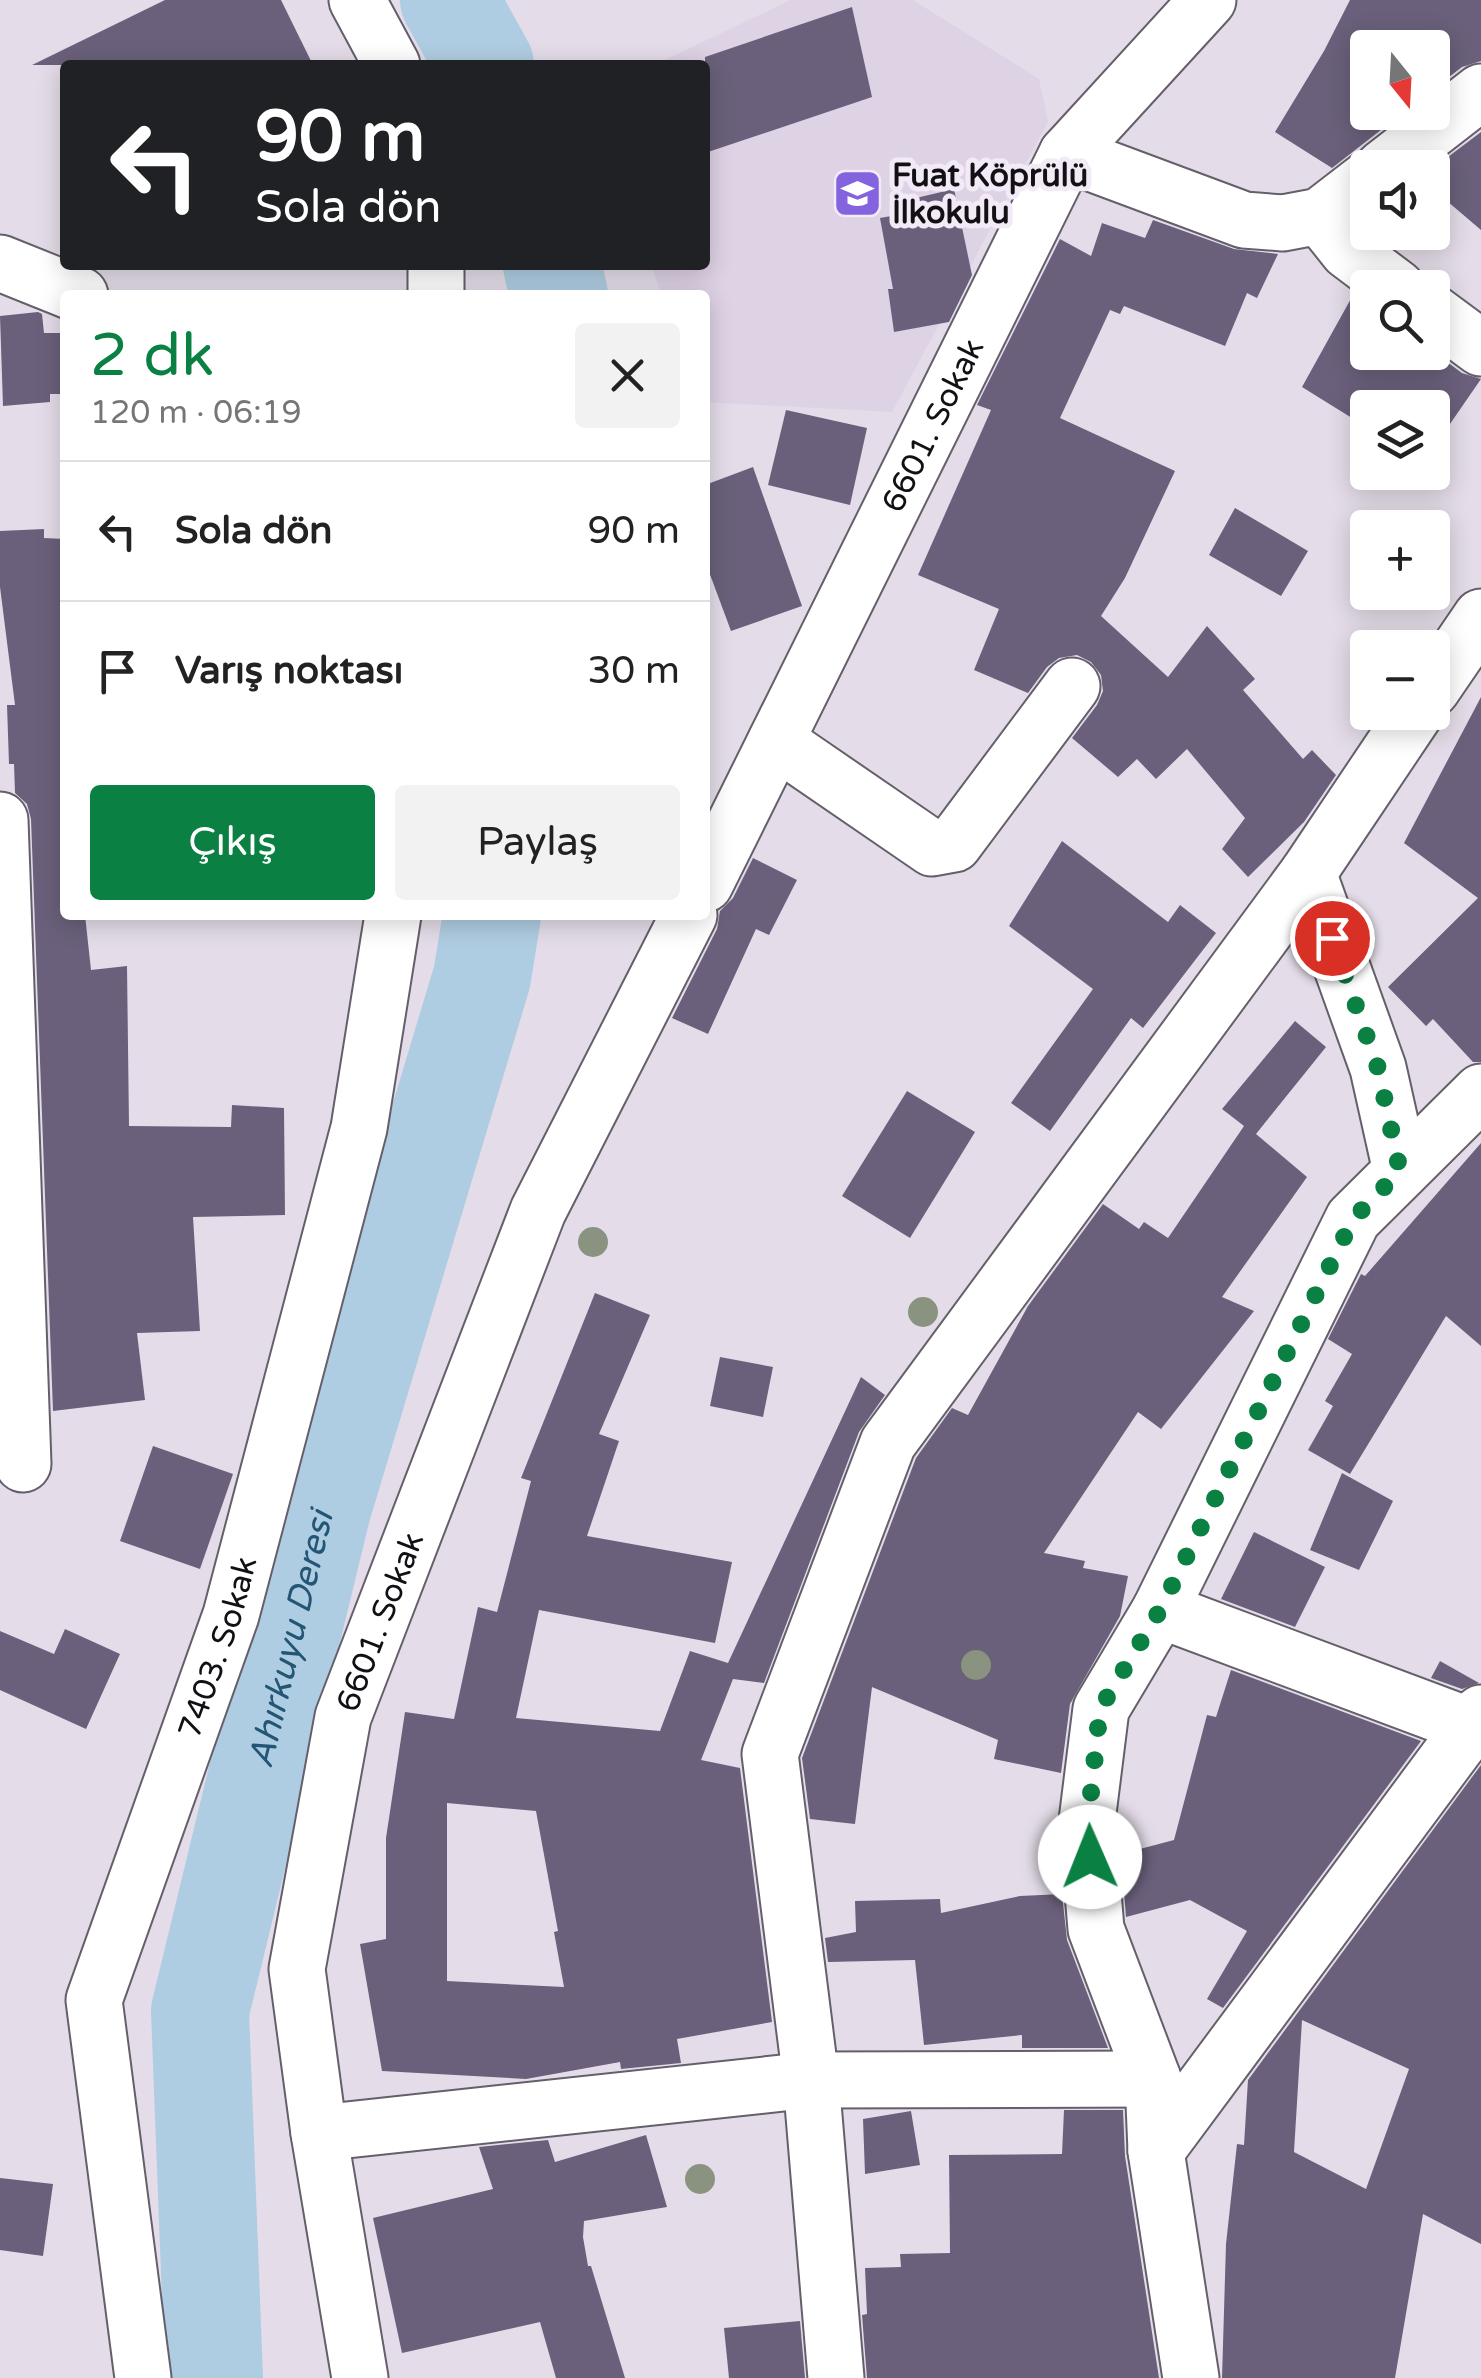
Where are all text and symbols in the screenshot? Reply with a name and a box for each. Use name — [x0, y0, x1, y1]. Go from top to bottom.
north arrow — [1350, 30, 1450, 130]
map controls — [1350, 30, 1450, 730]
text: 90 m — [255, 96, 425, 180]
icon: left — [90, 100, 220, 230]
button: sound — [1350, 150, 1450, 250]
place label: Fuat Köprülü İlkokulu — [892, 157, 1088, 232]
school or university icon: Fuat Köprülü İlkokulu — [831, 167, 883, 219]
text: Sola dön — [255, 181, 441, 235]
button: search — [1350, 270, 1450, 370]
text: 2 dk — [90, 320, 214, 392]
button: close — [575, 323, 680, 428]
street label: 6601. Sokak — [874, 333, 992, 519]
button: layers — [1350, 390, 1450, 490]
text: 120 m · 06:19 — [90, 394, 302, 432]
icon: left — [90, 504, 145, 559]
text: Sola dön — [175, 508, 332, 554]
text: 90 m — [588, 508, 680, 554]
button: + — [1350, 510, 1450, 610]
button: − — [1350, 630, 1450, 730]
icon: arrive — [90, 644, 145, 699]
text: Varış noktası — [175, 648, 403, 694]
text: 30 m — [588, 648, 680, 694]
button: Çıkış — [90, 785, 375, 900]
button: Paylaş — [395, 785, 680, 900]
pin — [1290, 896, 1375, 981]
icon: arrive — [1305, 911, 1360, 966]
water label: Ahırkuyu Deresi — [240, 1504, 344, 1772]
street label: 6601. Sokak — [329, 1527, 432, 1717]
street label: 7403. Sokak — [171, 1553, 265, 1743]
position arrow — [1038, 1805, 1142, 1909]

